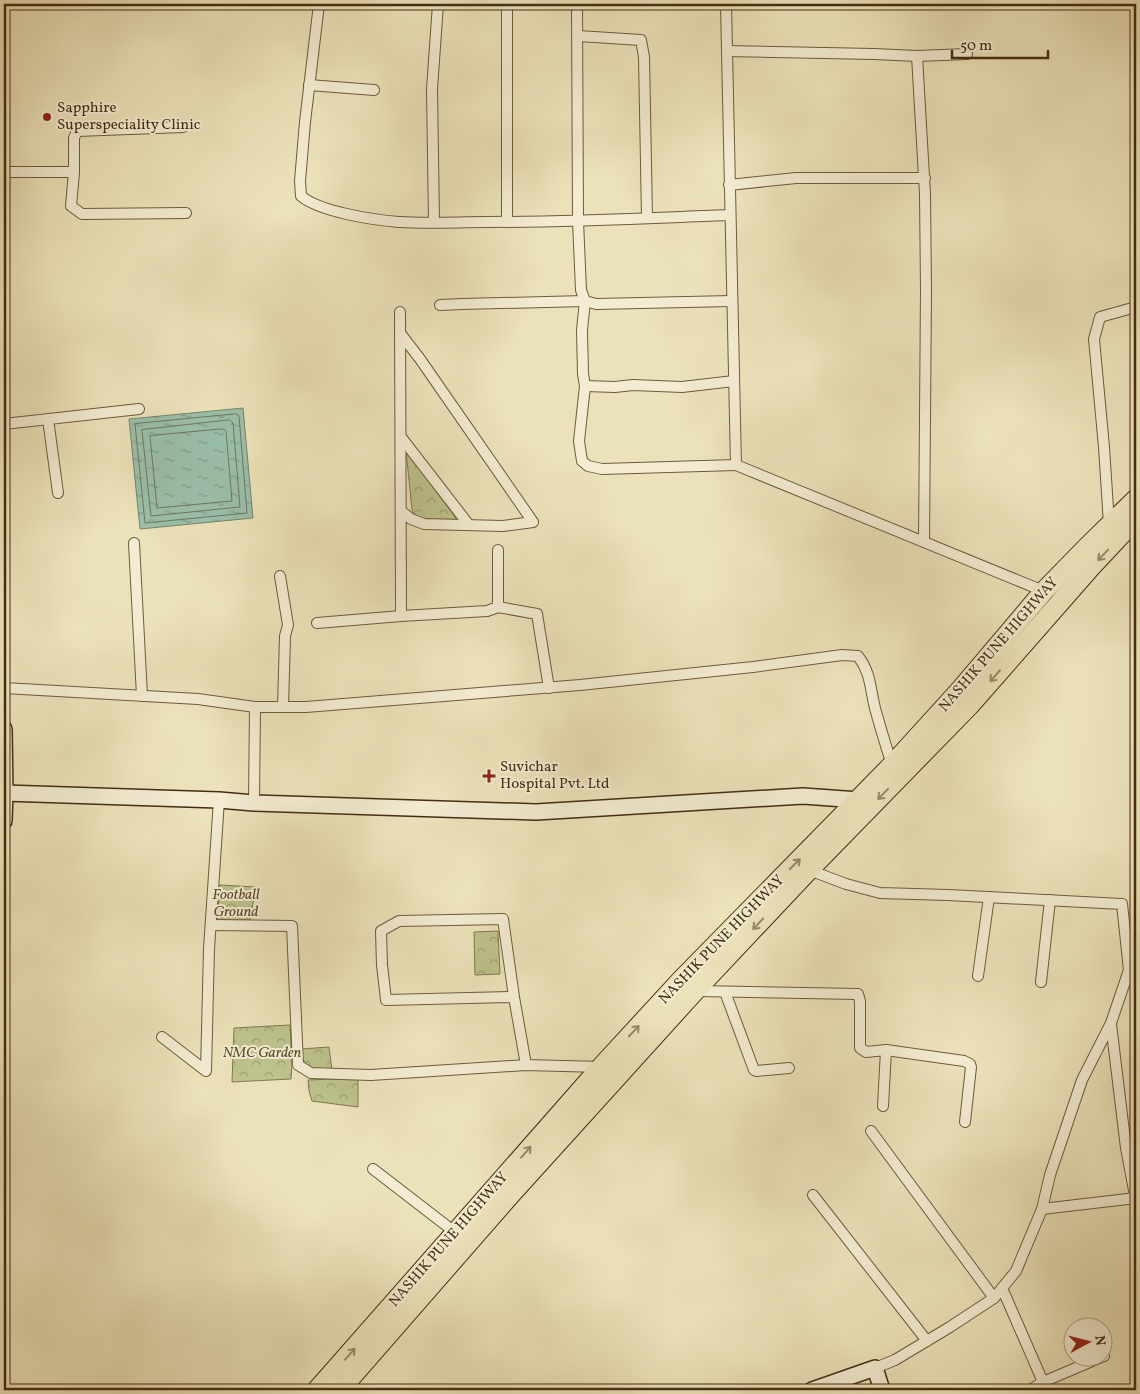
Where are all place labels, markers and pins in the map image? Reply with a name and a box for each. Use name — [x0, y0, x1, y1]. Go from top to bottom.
place label: Sapphire Superspeciality Clinic — [57, 98, 201, 136]
marker: Sapphire Superspeciality Clinic — [41, 111, 53, 123]
place label: Suvichar Hospital Pvt. Ltd — [500, 757, 609, 795]
marker: Suvichar Hospital Pvt. Ltd — [482, 769, 496, 783]

